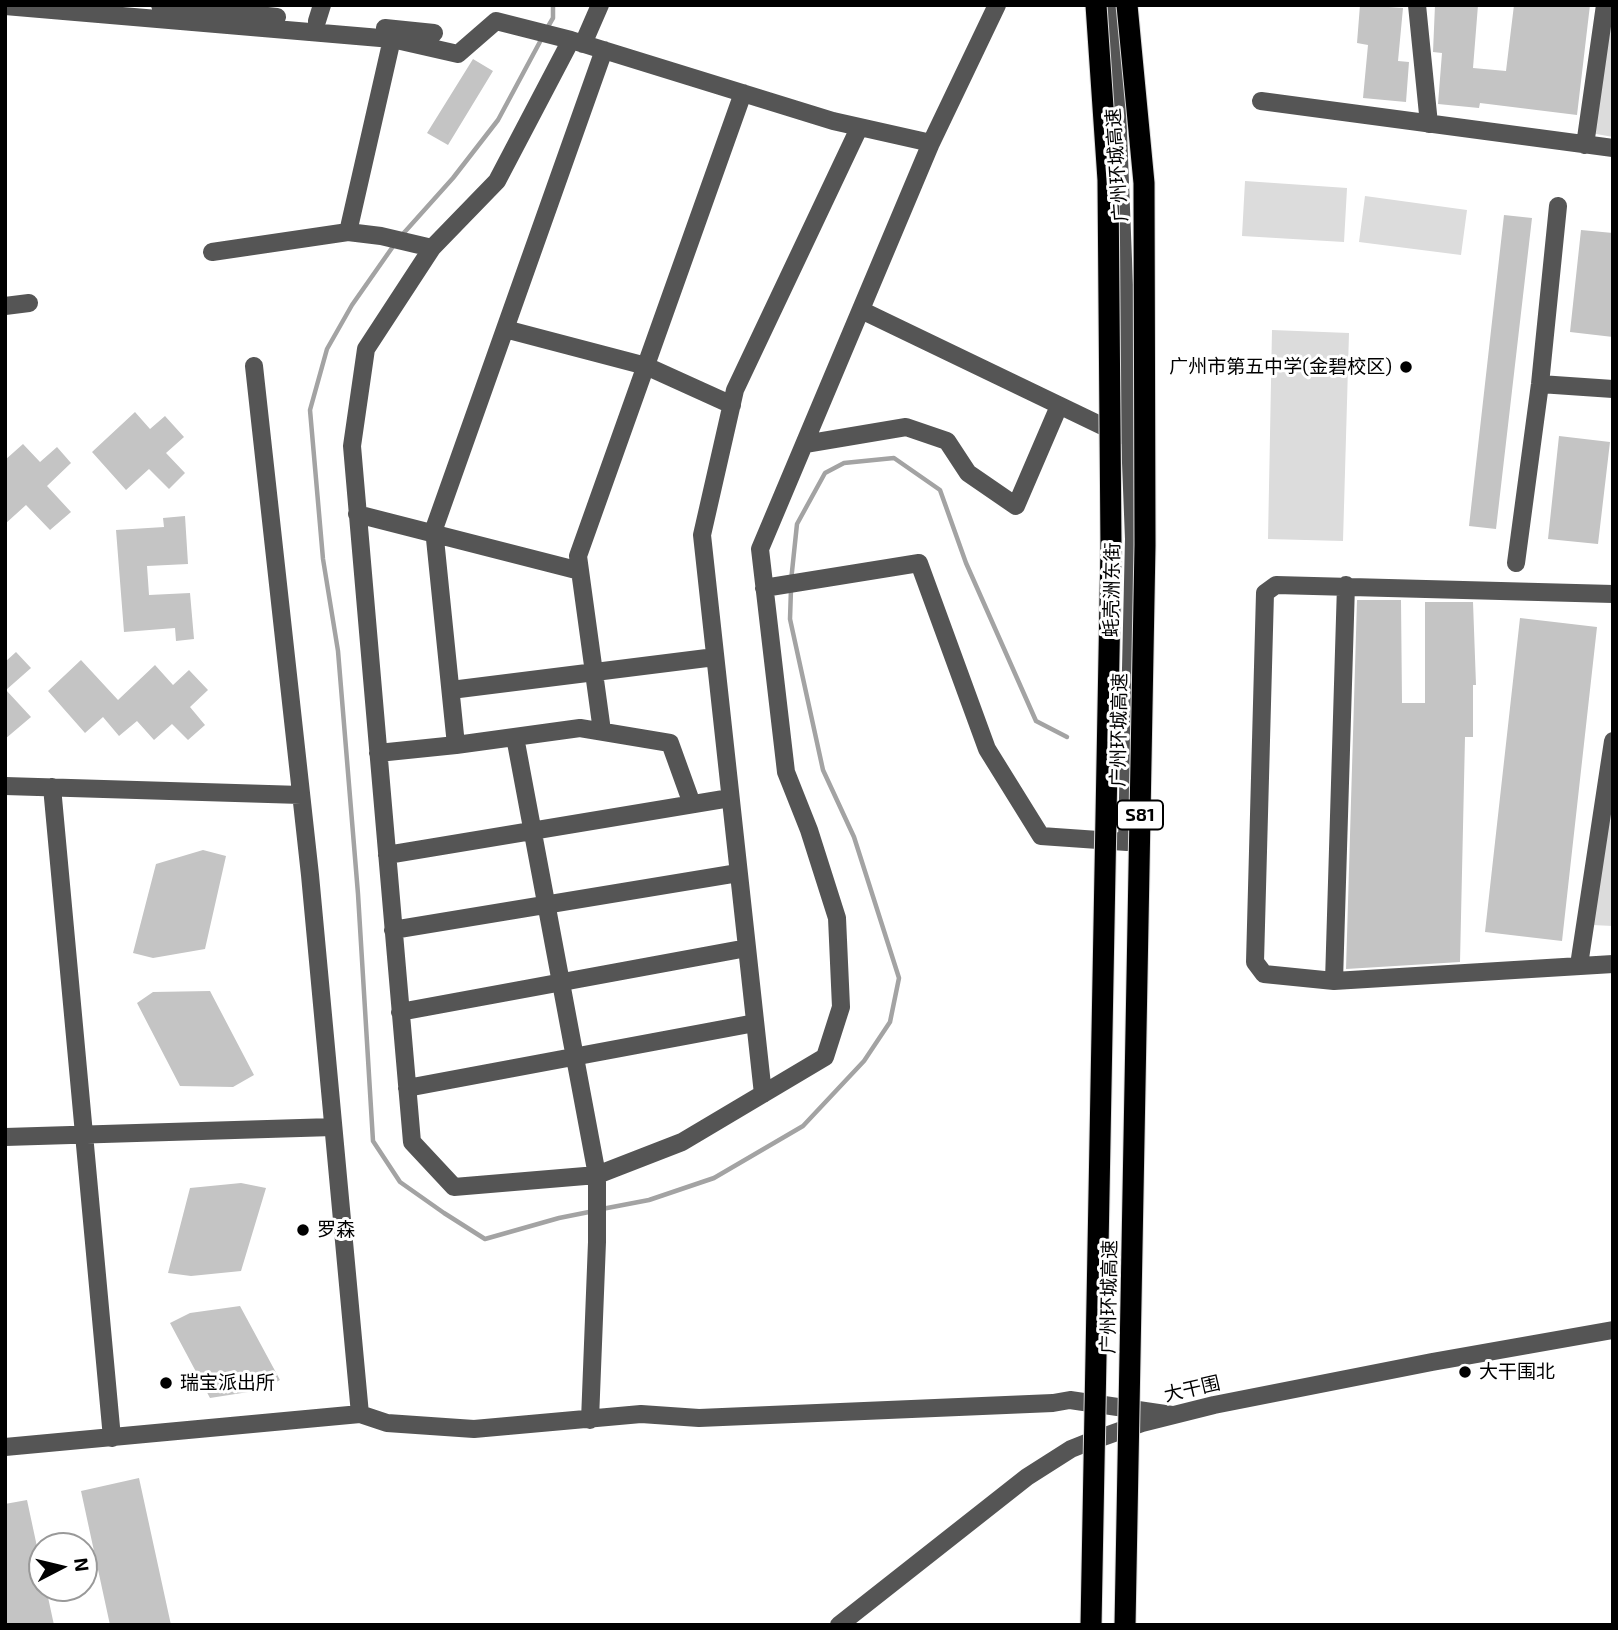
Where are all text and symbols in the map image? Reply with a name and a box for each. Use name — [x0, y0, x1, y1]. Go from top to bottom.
street label: 广州环城高速 — [1102, 107, 1132, 223]
place label: 广州市第五中学(金碧校区) — [1169, 356, 1392, 378]
marker: 广州市第五中学(金碧校区) — [1398, 359, 1414, 375]
street label: 蚝壳洲东街 — [1100, 542, 1124, 638]
street label: 广州环城高速 — [1107, 673, 1131, 787]
road number: S81 — [1117, 800, 1163, 830]
place label: 罗森 — [317, 1219, 355, 1241]
marker: 罗森 — [295, 1222, 311, 1238]
street label: 广州环城高速 — [1097, 1240, 1121, 1354]
place label: 大干围北 — [1479, 1361, 1555, 1383]
marker: 大干围北 — [1457, 1364, 1473, 1380]
street label: 大干围 — [1162, 1371, 1222, 1407]
place label: 瑞宝派出所 — [180, 1372, 275, 1394]
marker: 瑞宝派出所 — [158, 1375, 174, 1391]
north arrow — [28, 1532, 98, 1602]
text: N — [70, 1556, 95, 1573]

